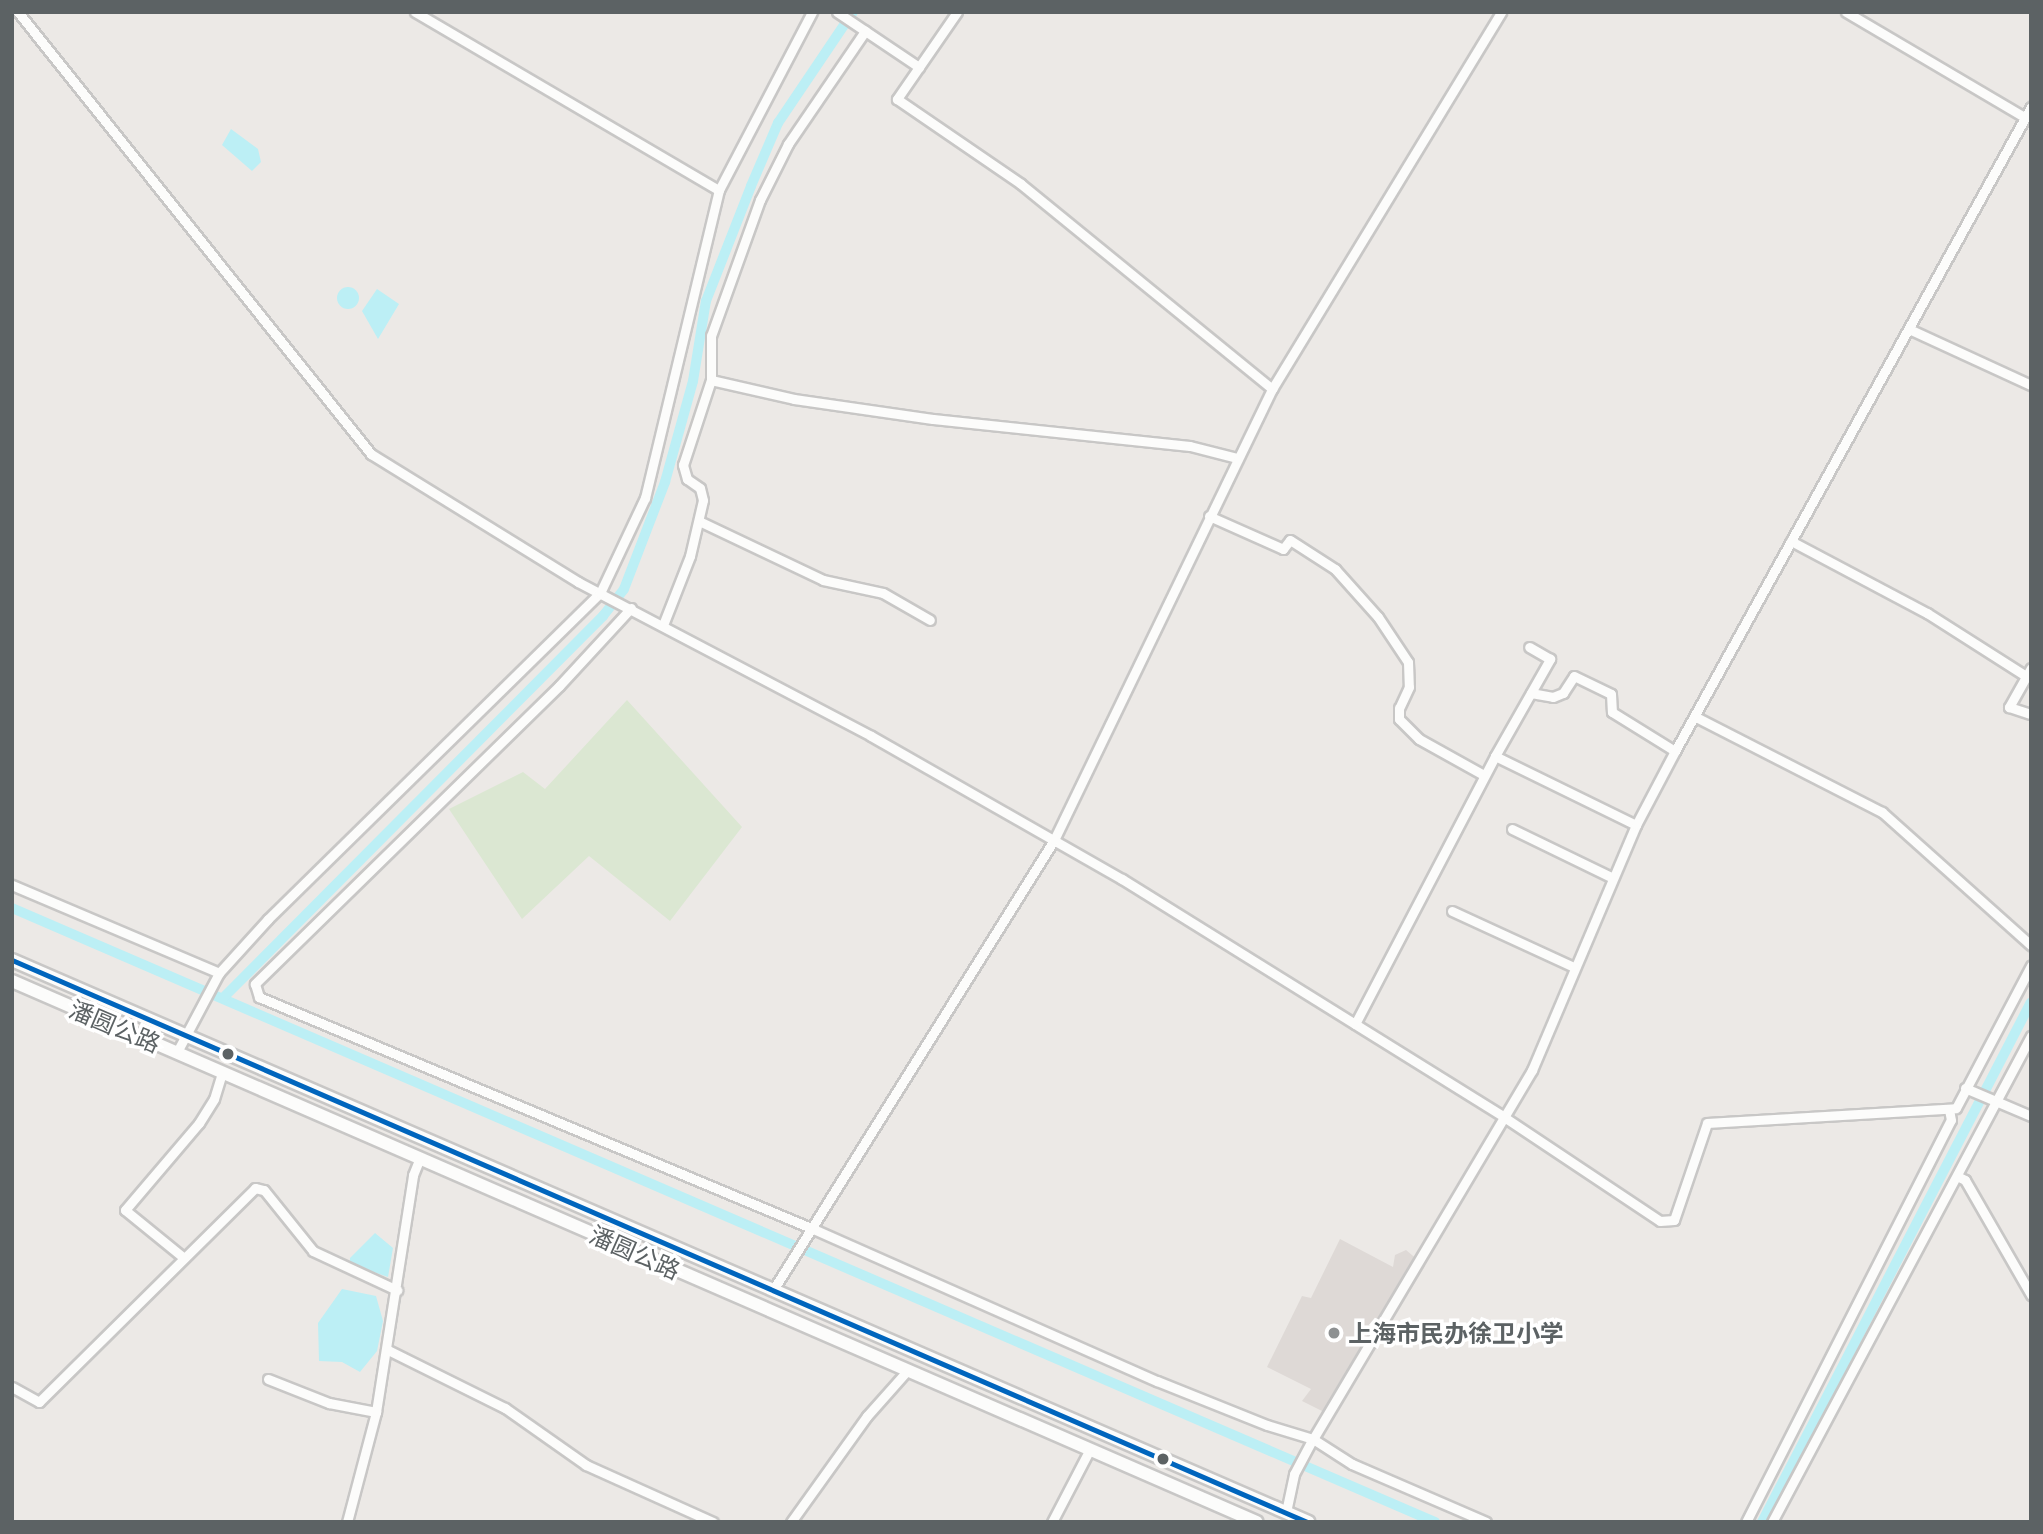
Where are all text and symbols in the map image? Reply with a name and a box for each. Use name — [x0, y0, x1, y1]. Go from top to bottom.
street label: 潘圆公路 — [65, 994, 165, 1058]
unlabelled marker — [221, 1047, 235, 1061]
street label: 潘圆公路 — [585, 1219, 685, 1285]
place label: 上海市民办徐卫小学 — [1348, 1319, 1564, 1347]
marker: 上海市民办徐卫小学 — [1326, 1325, 1342, 1341]
unlabelled marker — [1156, 1452, 1170, 1466]

